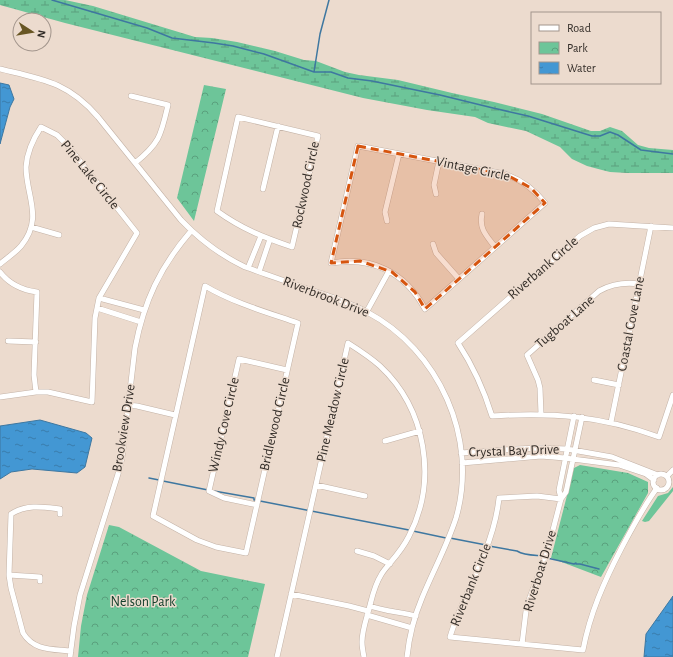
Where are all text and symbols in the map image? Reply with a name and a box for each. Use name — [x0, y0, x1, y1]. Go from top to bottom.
north arrow — [12, 12, 52, 52]
legend — [531, 12, 661, 84]
text: Road — [567, 22, 591, 34]
text: N — [35, 29, 47, 39]
text: Park — [567, 42, 588, 54]
text: Water — [567, 62, 596, 74]
street label: Pine Lake Circle — [58, 138, 122, 212]
street label: Rockwood Circle — [290, 140, 322, 230]
street label: Vintage Circle — [435, 154, 511, 184]
street label: Riverbank Circle — [505, 234, 581, 302]
street label: Riverbrook Drive — [281, 274, 371, 320]
street label: Coastal Cove Lane — [615, 275, 647, 373]
street label: Tugboat Lane — [533, 293, 597, 351]
street label: Pine Meadow Circle — [314, 357, 352, 463]
street label: Windy Cove Circle — [206, 376, 242, 474]
street label: Bridlewood Circle — [257, 376, 293, 472]
street label: Brookview Drive — [110, 383, 138, 473]
street label: Crystal Bay Drive — [468, 442, 560, 460]
street label: Riverboat Drive — [521, 529, 559, 613]
street label: Riverbank Circle — [448, 542, 494, 628]
park label: Nelson Park — [111, 595, 176, 609]

